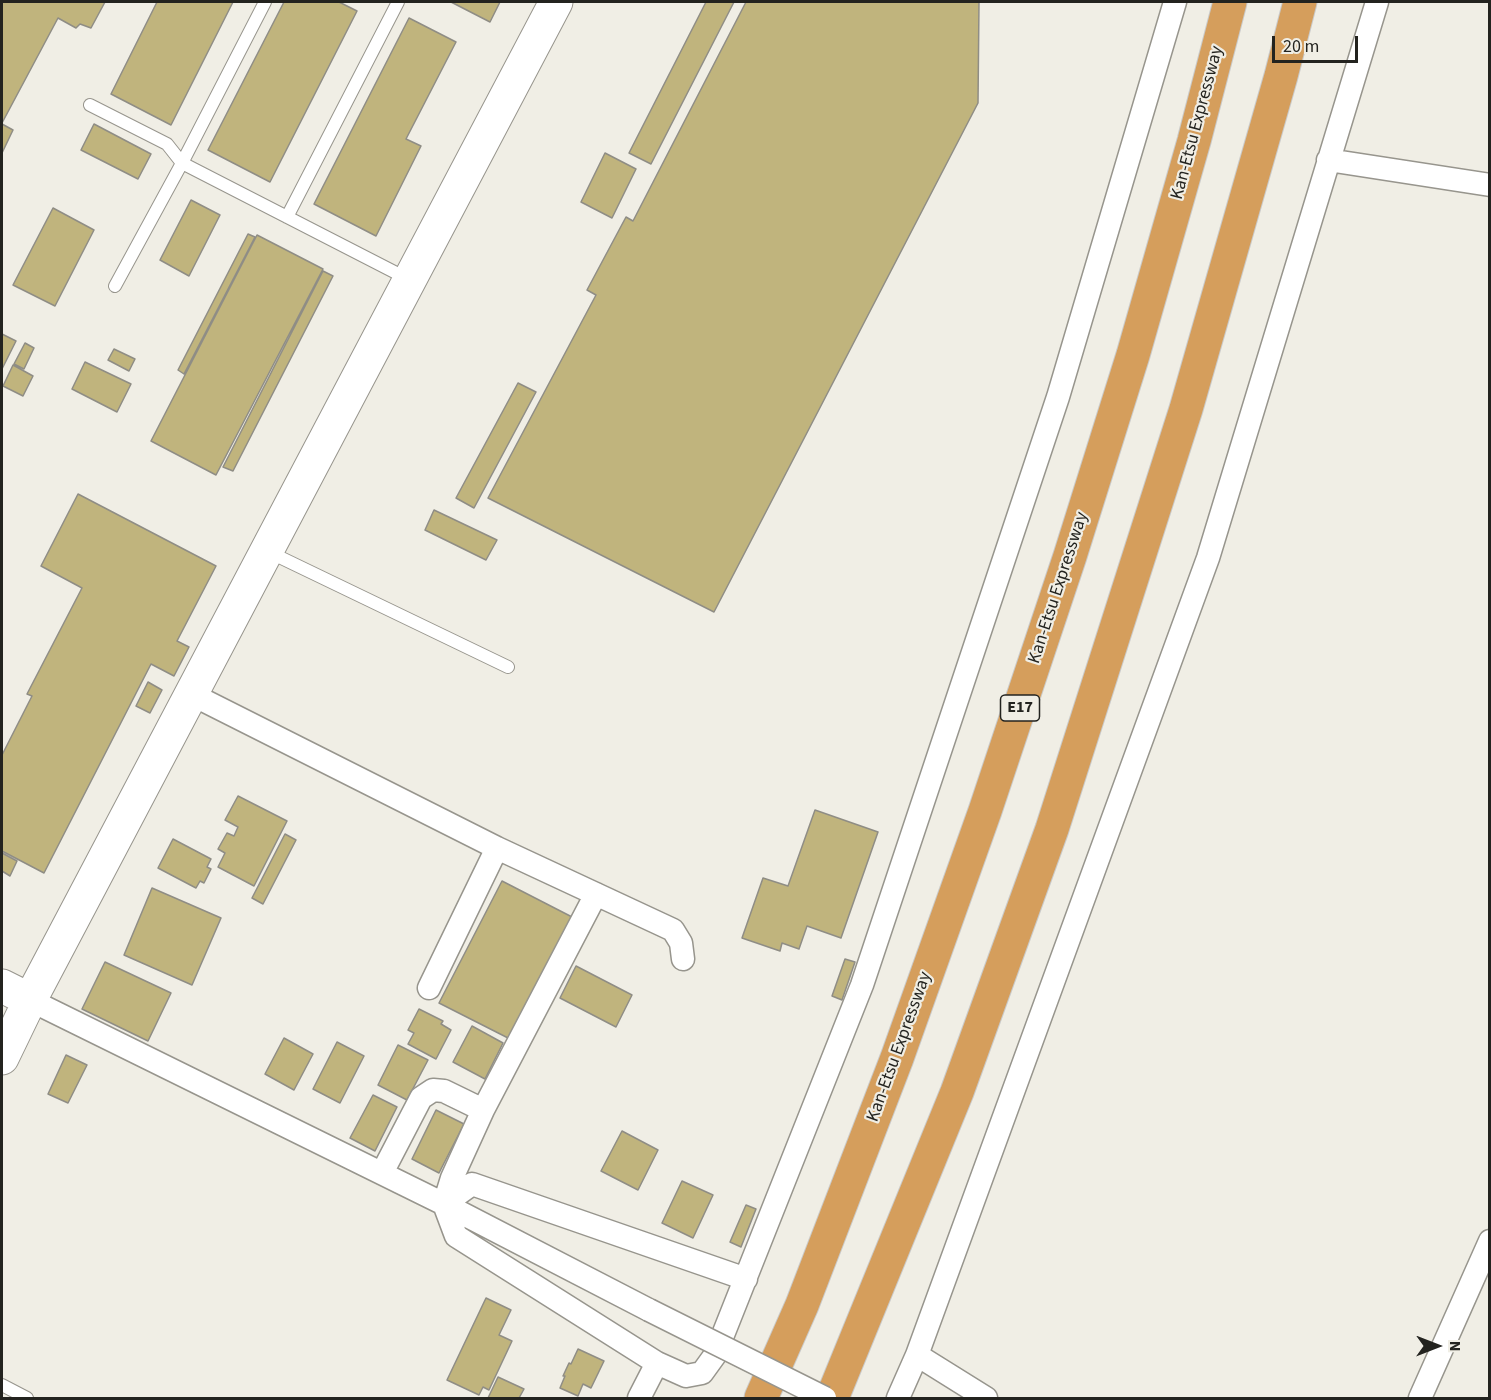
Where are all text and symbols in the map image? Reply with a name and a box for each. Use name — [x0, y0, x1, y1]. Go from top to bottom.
scale bar — [1275, 24, 1360, 62]
text: 20 m — [1283, 34, 1319, 59]
street label: Kan-Etsu Expressway — [1167, 44, 1229, 202]
street label: Kan-Etsu Expressway — [1024, 509, 1094, 667]
road number: E17 — [1000, 695, 1040, 721]
street label: Kan-Etsu Expressway — [863, 969, 937, 1125]
north arrow — [1407, 1316, 1467, 1376]
text: N — [1444, 1341, 1466, 1351]

